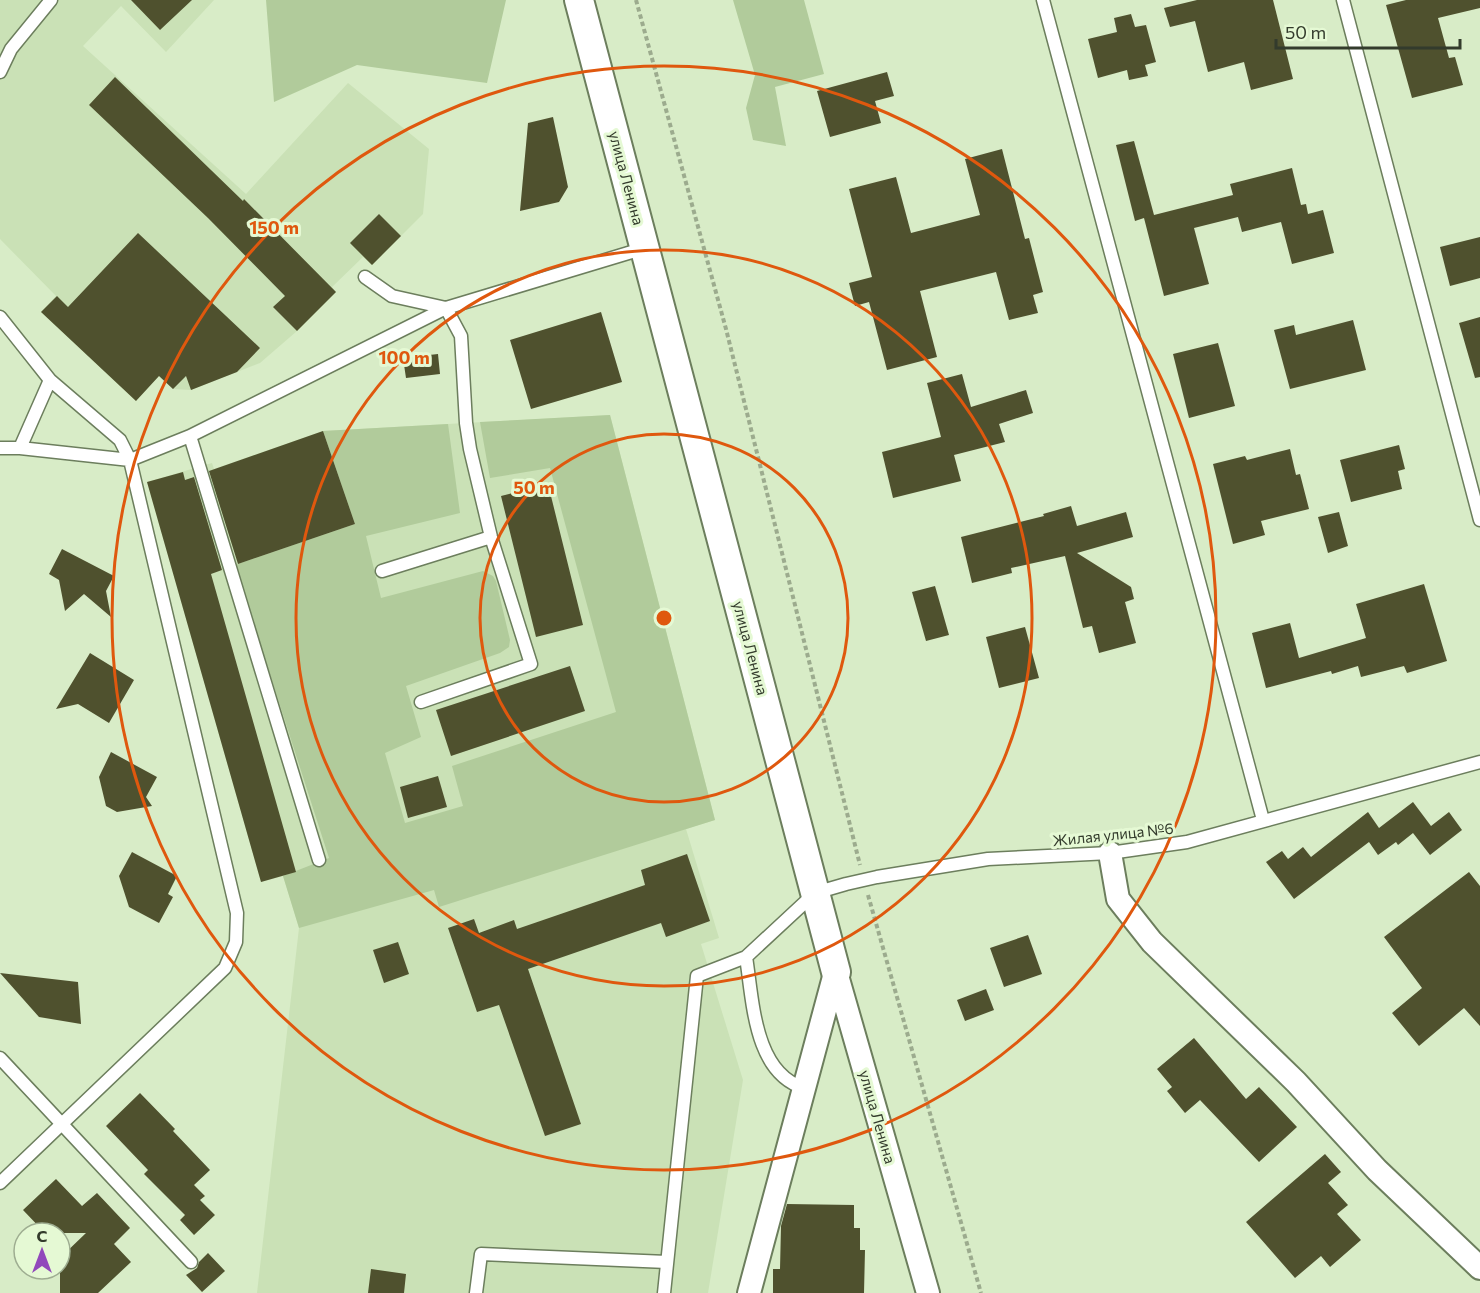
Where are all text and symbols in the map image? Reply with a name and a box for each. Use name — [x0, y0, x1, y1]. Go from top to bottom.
scale bar — [1276, 12, 1460, 50]
text: 50 m — [1285, 21, 1326, 43]
street label: улица Ленина — [606, 129, 648, 227]
text: 150 m — [249, 216, 299, 238]
text: 100 m — [378, 346, 430, 368]
text: 50 m — [513, 476, 555, 498]
street label: улица Ленина — [730, 599, 772, 697]
centre of rings — [654, 608, 674, 628]
street label: Жилая улица №6 — [1051, 819, 1174, 849]
street label: улица Ленина — [856, 1068, 900, 1166]
north arrow — [12, 1221, 72, 1281]
text: С — [37, 1226, 48, 1245]

